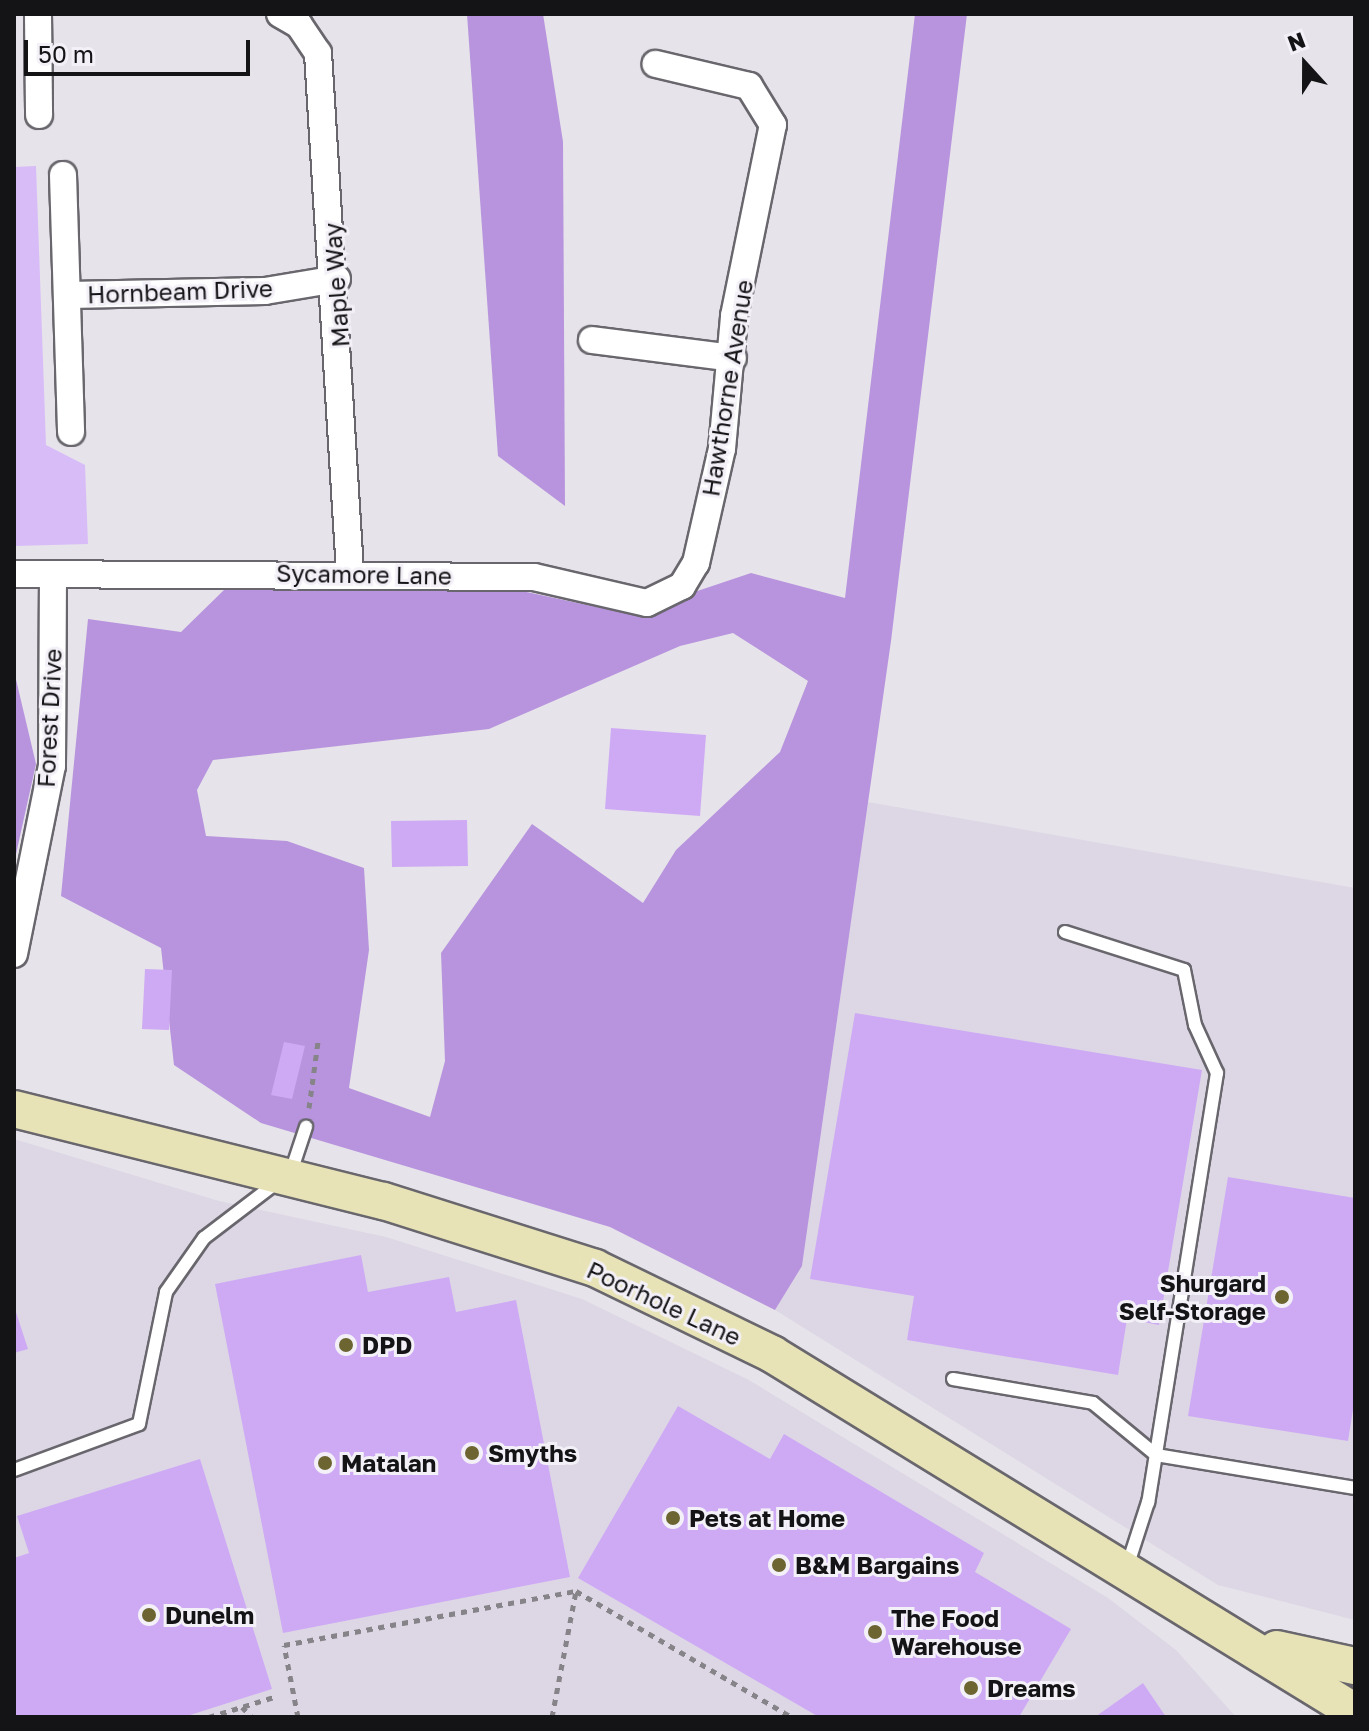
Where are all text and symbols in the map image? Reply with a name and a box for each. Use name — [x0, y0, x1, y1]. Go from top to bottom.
scale bar — [28, 24, 254, 74]
north arrow — [1265, 24, 1345, 104]
text: N — [1284, 26, 1309, 57]
text: 50 m — [38, 39, 94, 68]
street label: Maple Way — [317, 222, 355, 348]
street label: Hornbeam Drive — [87, 273, 273, 309]
street label: Hawthorne Avenue — [696, 278, 758, 498]
street label: Sycamore Lane — [276, 558, 452, 590]
street label: Forest Drive — [31, 648, 67, 788]
street label: Poorhole Lane — [583, 1255, 745, 1351]
place label: Shurgard Self-Storage — [1119, 1269, 1266, 1325]
marker: Shurgard Self-Storage — [1273, 1288, 1291, 1306]
place label: DPD — [362, 1331, 412, 1359]
marker: DPD — [337, 1336, 355, 1354]
place label: Smyths — [488, 1439, 577, 1467]
marker: Smyths — [463, 1444, 481, 1462]
place label: Matalan — [341, 1449, 436, 1477]
marker: Matalan — [316, 1454, 334, 1472]
place label: Pets at Home — [689, 1504, 845, 1532]
marker: Pets at Home — [664, 1509, 682, 1527]
place label: B&M Bargains — [795, 1551, 959, 1579]
marker: B&M Bargains — [770, 1556, 788, 1574]
place label: Dunelm — [165, 1601, 254, 1629]
place label: The Food Warehouse — [891, 1604, 1022, 1660]
marker: Dunelm — [140, 1606, 158, 1624]
marker: The Food Warehouse — [866, 1623, 884, 1641]
place label: Dreams — [987, 1674, 1076, 1702]
marker: Dreams — [962, 1679, 980, 1697]

